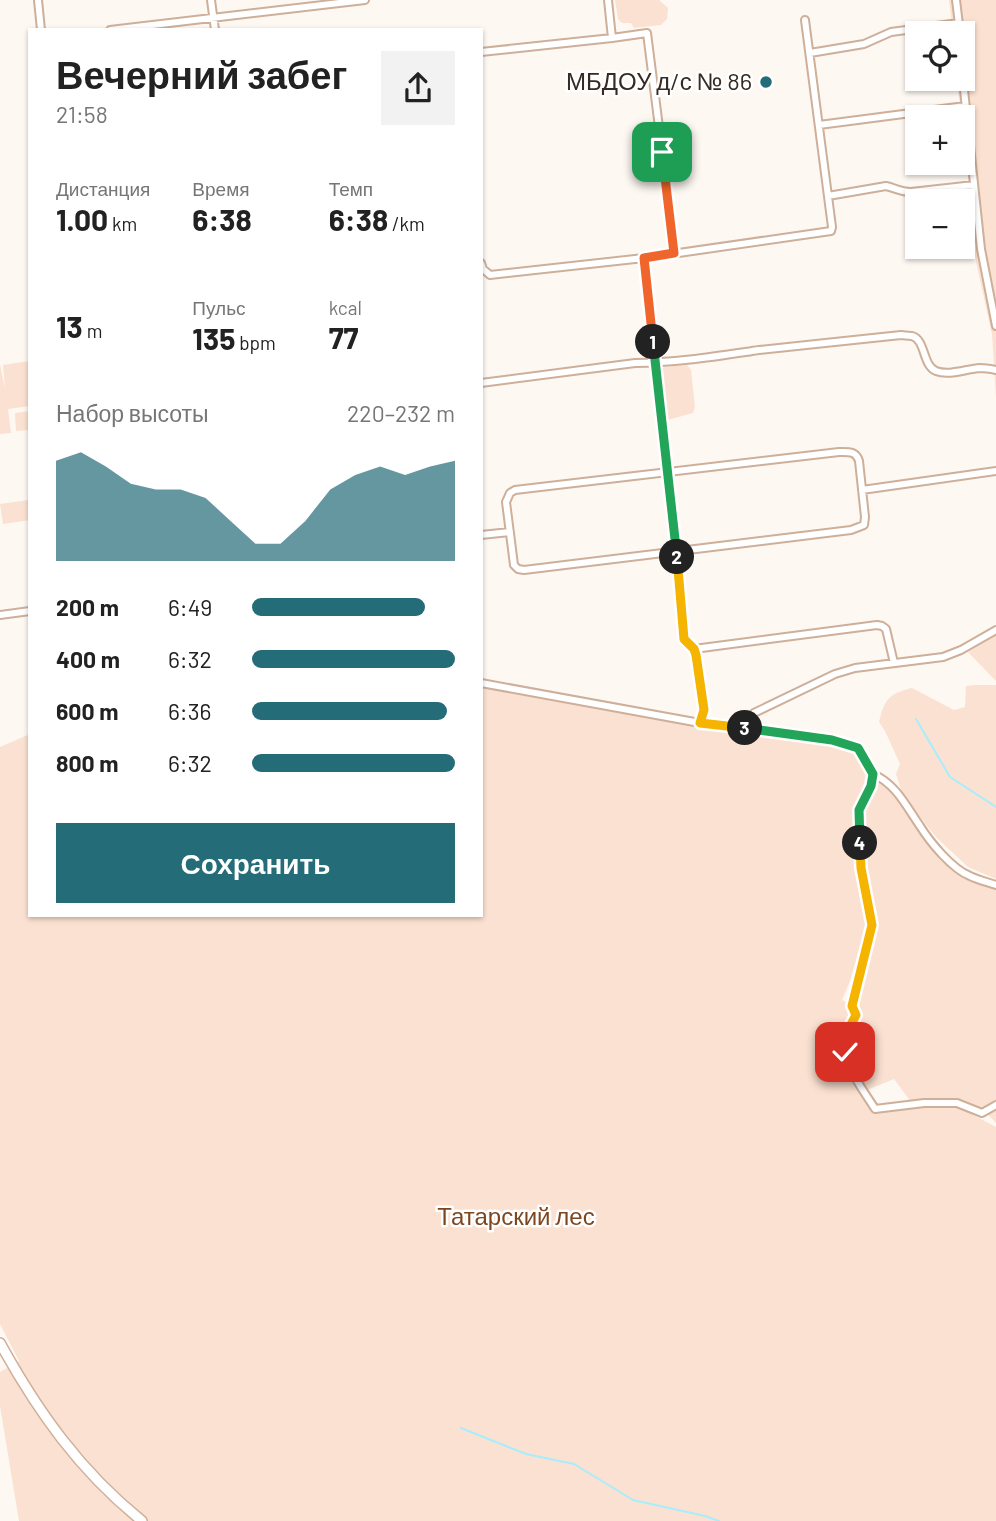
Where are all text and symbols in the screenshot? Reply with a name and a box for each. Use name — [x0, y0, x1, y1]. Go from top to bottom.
map controls — [905, 21, 975, 259]
button: locate — [905, 21, 975, 91]
text: Вечерний забег — [56, 51, 347, 97]
button: share — [381, 51, 455, 125]
place label: МБДОУ д/с № 86 — [566, 66, 752, 95]
marker: МБДОУ д/с № 86 — [758, 74, 774, 90]
text: 21:58 — [56, 100, 108, 128]
button: + — [905, 105, 975, 175]
pin — [632, 122, 692, 182]
icon: arrive — [643, 133, 681, 171]
text: Дистанция — [56, 177, 150, 200]
text: Время — [192, 177, 250, 200]
text: Темп — [329, 177, 373, 200]
button: − — [905, 189, 975, 259]
text: 1.00 — [56, 201, 108, 237]
text: 6:38 — [192, 201, 252, 237]
text: 6:38 — [329, 201, 388, 237]
text: km — [108, 212, 137, 235]
text: /km — [388, 212, 425, 235]
text: Пульс — [192, 296, 246, 319]
text: kcal — [329, 296, 362, 319]
text: 13 — [56, 308, 83, 344]
text: m — [83, 319, 102, 342]
text: 77 — [329, 319, 358, 355]
text: 135 — [192, 320, 235, 356]
pin: 1 — [636, 324, 670, 360]
text: 1 — [649, 330, 656, 353]
text: bpm — [235, 331, 276, 354]
text: Набор высоты — [56, 399, 209, 427]
text: 220–232 m — [347, 399, 455, 427]
pin: 2 — [660, 540, 694, 574]
text: 2 — [671, 545, 682, 568]
text: 200 m — [56, 593, 119, 621]
text: 6:49 — [168, 593, 212, 621]
text: 400 m — [56, 645, 120, 673]
text: 6:32 — [168, 645, 212, 673]
text: 600 m — [56, 697, 118, 725]
text: 6:36 — [168, 697, 211, 725]
pin: 3 — [728, 710, 762, 746]
text: 3 — [739, 716, 750, 739]
text: 800 m — [56, 749, 118, 777]
text: 6:32 — [168, 749, 212, 777]
button: Сохранить — [56, 823, 455, 903]
pin: 4 — [842, 826, 878, 860]
text: 4 — [854, 831, 865, 854]
pin — [815, 1022, 875, 1082]
icon: check — [826, 1033, 864, 1071]
park label: Татарский лес — [437, 1201, 595, 1230]

